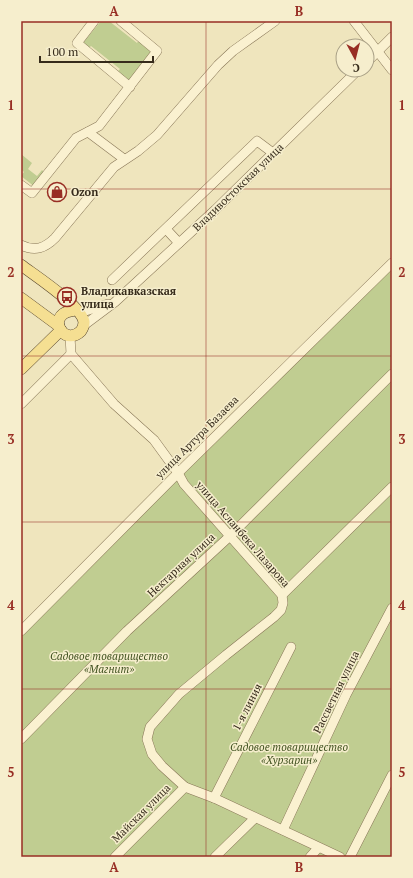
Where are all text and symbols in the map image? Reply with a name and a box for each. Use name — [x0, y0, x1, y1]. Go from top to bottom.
text: A — [109, 2, 119, 20]
text: B — [295, 2, 303, 20]
scale bar — [40, 38, 153, 64]
north arrow — [335, 38, 375, 78]
text: 100 m — [46, 44, 79, 59]
text: С — [352, 61, 361, 75]
text: 1 — [7, 96, 15, 114]
text: 1 — [398, 96, 406, 114]
street label: Владивостокская улица — [190, 140, 287, 234]
shop icon: Ozon — [46, 181, 68, 203]
place label: Ozon — [71, 185, 98, 199]
text: 2 — [7, 263, 15, 281]
text: 2 — [398, 263, 406, 281]
place label: Владикавказская улица — [80, 284, 177, 311]
bus stop icon: Владикавказская улица — [56, 286, 78, 308]
street label: улица Артура Базаева — [152, 392, 242, 482]
text: 3 — [7, 430, 15, 448]
text: 3 — [398, 430, 406, 448]
street label: улица Асланбека Лазарова — [192, 477, 293, 590]
street label: Нектарная улица — [144, 530, 218, 600]
text: 4 — [7, 596, 15, 614]
text: 4 — [398, 596, 406, 614]
street label: Рассветная улица — [310, 648, 362, 736]
park label: Садовое товарищество «Магнит» — [50, 649, 168, 676]
street label: 1-я линия — [229, 681, 265, 733]
park label: Садовое товарищество «Хурзарин» — [230, 740, 348, 767]
text: 5 — [7, 763, 15, 781]
text: 5 — [398, 763, 406, 781]
street label: Майская улица — [109, 780, 174, 845]
text: A — [109, 858, 119, 876]
text: B — [295, 858, 303, 876]

